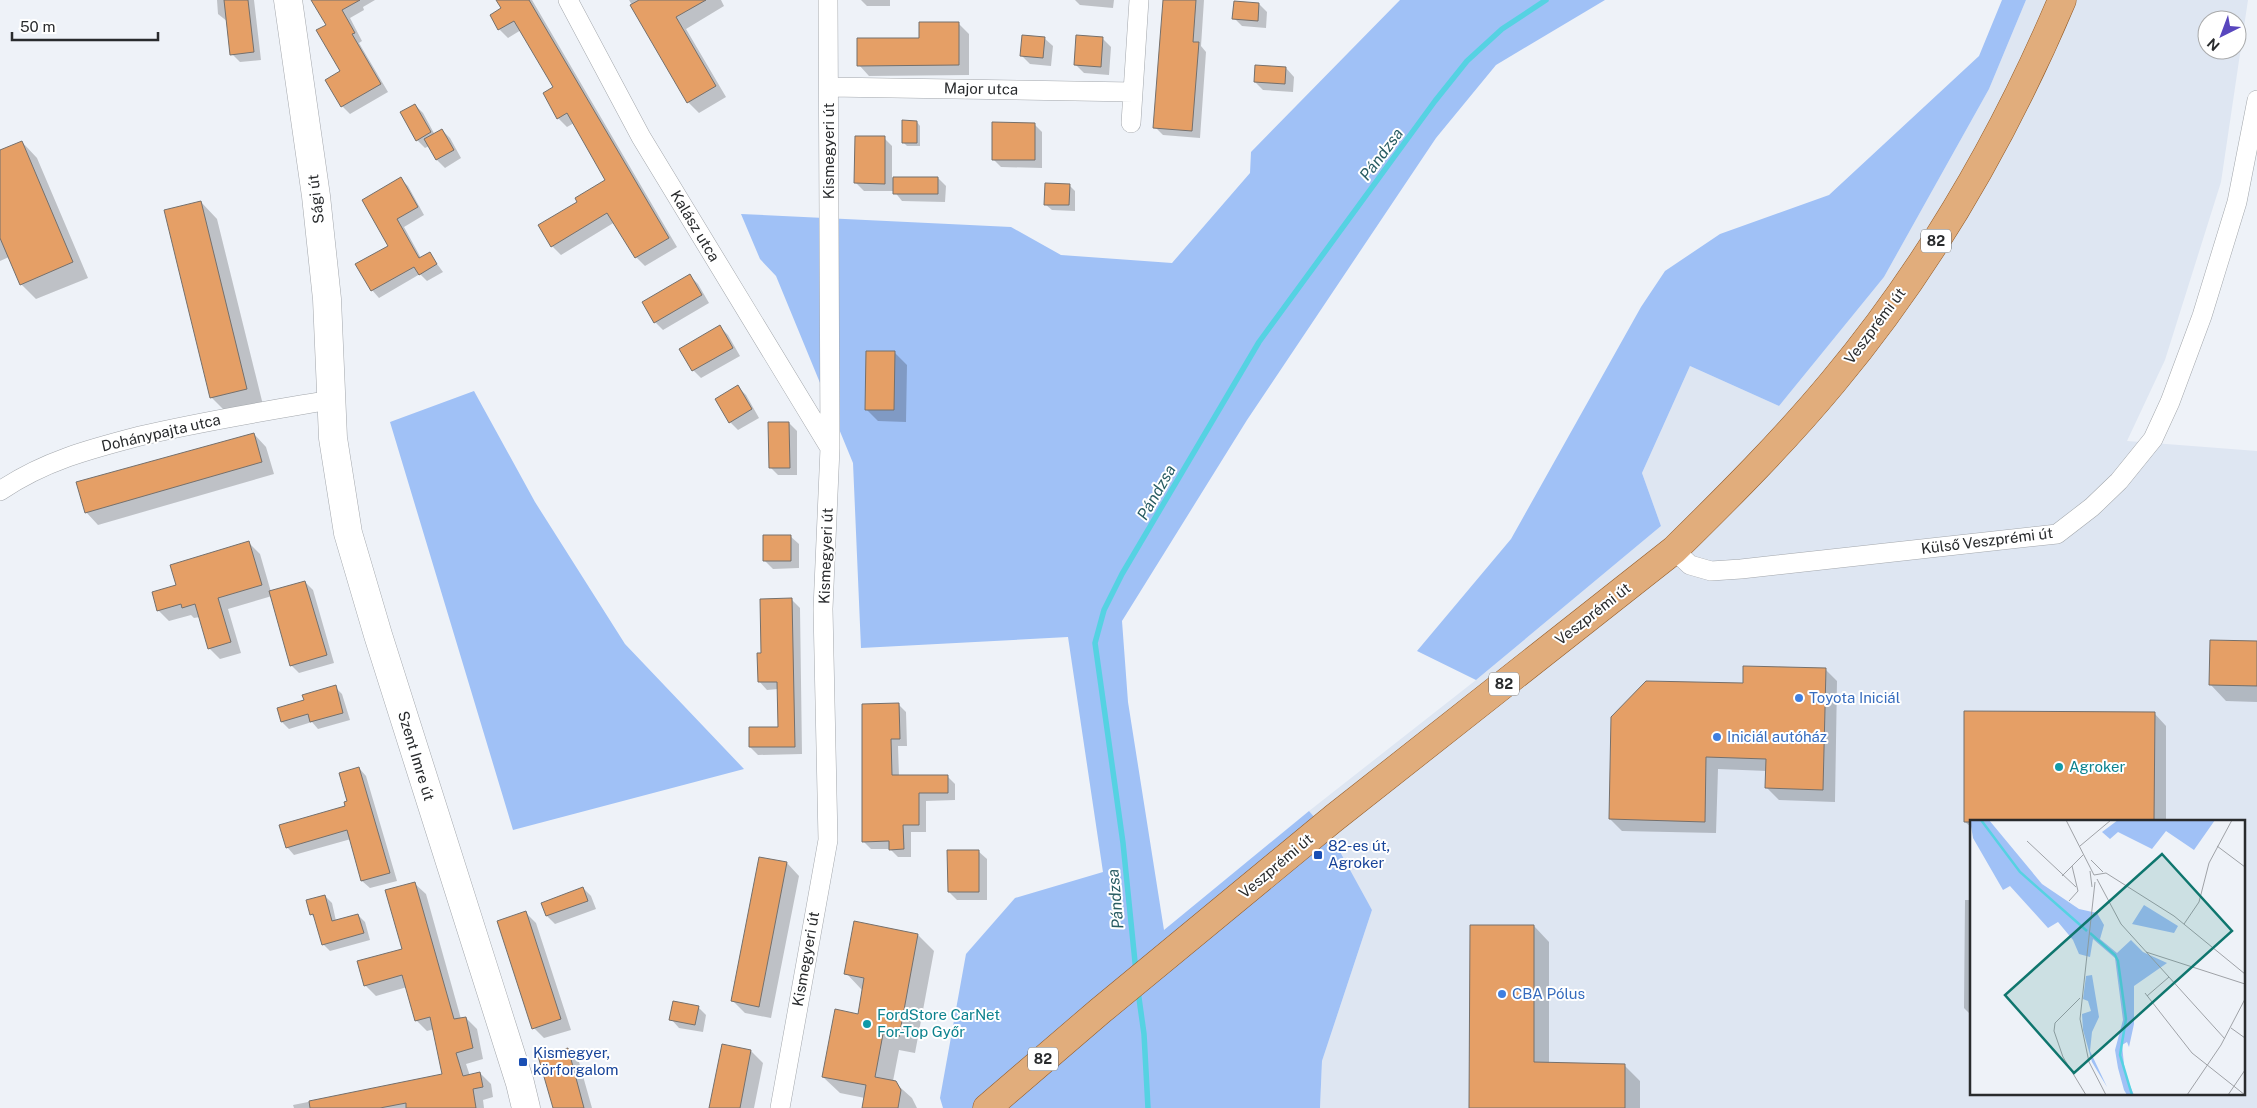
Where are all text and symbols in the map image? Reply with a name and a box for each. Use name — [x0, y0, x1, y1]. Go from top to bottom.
scale bar — [12, 10, 159, 42]
north arrow — [2197, 10, 2247, 60]
text: 50 m — [20, 18, 55, 35]
text: N — [2204, 35, 2223, 54]
street label: Major utca — [944, 79, 1018, 98]
street label: Kismegyeri út — [820, 103, 837, 199]
water label: Pándzsa — [1356, 124, 1407, 184]
street label: Sági út — [304, 173, 327, 225]
street label: Kalász utca — [667, 187, 723, 264]
road number: 82 — [1921, 230, 1951, 252]
street label: Veszprémi út — [1841, 284, 1909, 367]
street label: Dohánypajta utca — [100, 411, 222, 454]
water label: Pándzsa — [1133, 461, 1180, 523]
street label: Kismegyeri út — [815, 507, 836, 604]
street label: Külső Veszprémi út — [1920, 524, 2054, 557]
street label: Veszprémi út — [1552, 579, 1634, 648]
road number: 82 — [1489, 672, 1519, 696]
place label: Toyota Iniciál — [1809, 689, 1900, 706]
marker: Toyota Iniciál — [1793, 692, 1805, 704]
street label: Szent Imre út — [395, 709, 438, 803]
place label: Iniciál autóház — [1727, 728, 1827, 745]
marker: Iniciál autóház — [1711, 731, 1723, 743]
place label: Agroker — [2069, 758, 2126, 775]
marker: Agroker — [2053, 761, 2065, 773]
inset map — [1970, 820, 2244, 1096]
street label: Veszprémi út — [1235, 830, 1316, 901]
place label: 82-es út, Agroker — [1328, 837, 1390, 871]
marker: 82-es út, Agroker — [1312, 849, 1324, 861]
water label: Pándzsa — [1103, 868, 1128, 930]
street label: Kismegyeri út — [789, 910, 822, 1008]
place label: CBA Pólus — [1512, 985, 1585, 1002]
marker: CBA Pólus — [1496, 988, 1508, 1000]
place label: FordStore CarNet For-Top Győr — [877, 1006, 1000, 1040]
marker: FordStore CarNet For-Top Győr — [861, 1018, 873, 1030]
place label: Kismegyer, körforgalom — [533, 1044, 619, 1078]
road number: 82 — [1028, 1048, 1058, 1070]
marker: Kismegyer, körforgalom — [517, 1056, 529, 1068]

